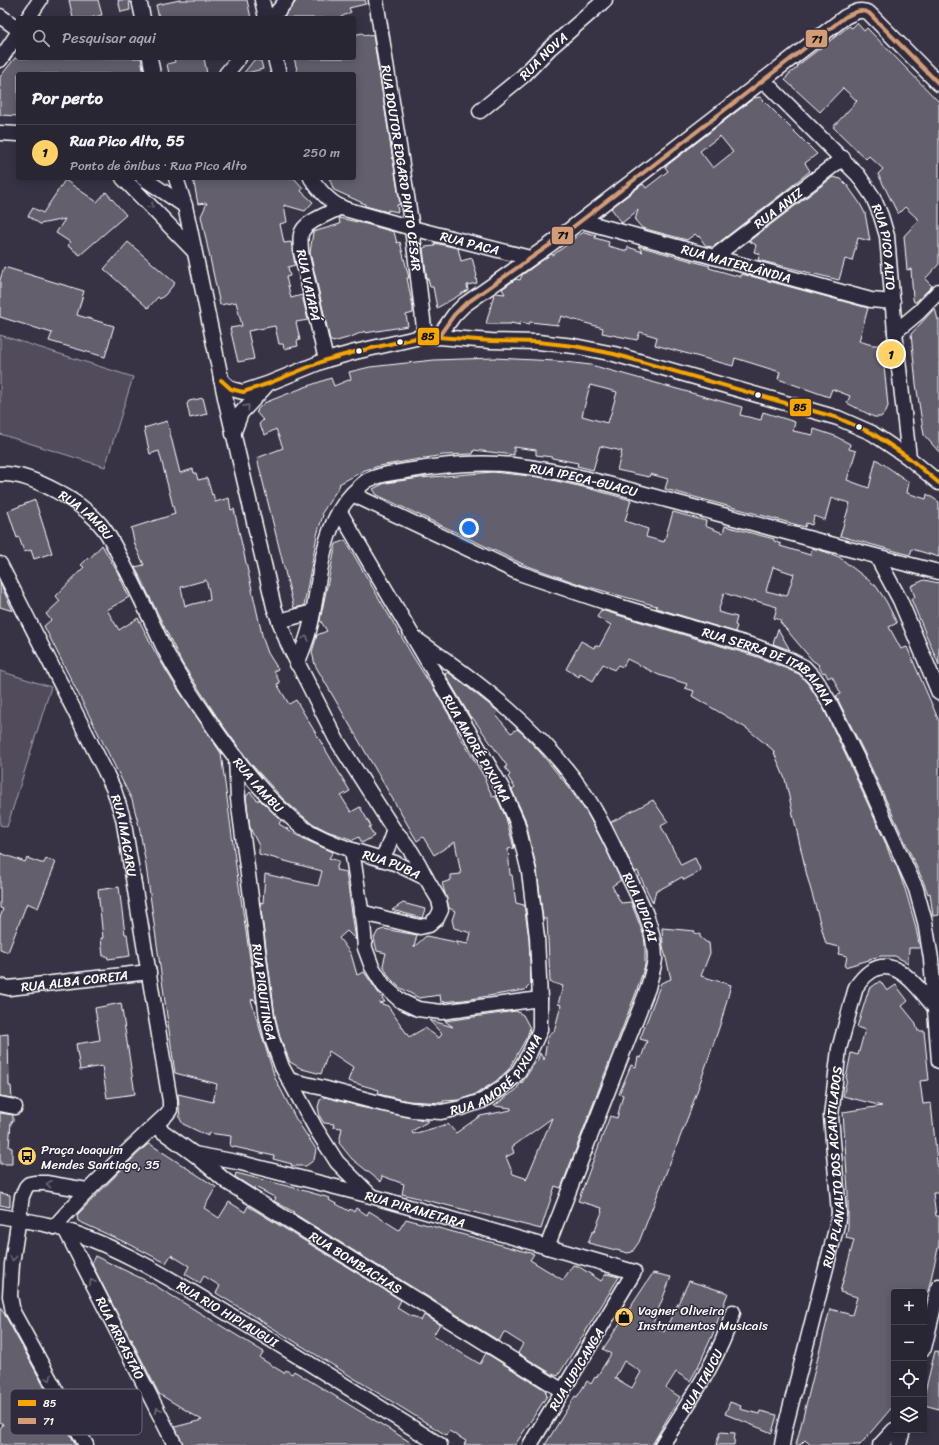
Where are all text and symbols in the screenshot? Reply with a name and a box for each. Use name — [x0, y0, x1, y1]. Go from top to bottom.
search box — [16, 16, 356, 60]
text: Pesquisar aqui — [62, 25, 156, 51]
street label: RUA NOVA — [514, 26, 573, 86]
icon: search — [30, 27, 52, 49]
line badge: 71 — [805, 29, 828, 48]
text: 71 — [812, 30, 823, 49]
street label: RUA DOUTOR EDGARD PINTO CÉSAR — [374, 63, 428, 273]
text: Por perto — [32, 83, 103, 113]
text: Rua Pico Alto, 55 — [70, 128, 185, 154]
text: 1 — [42, 141, 48, 164]
text: 250 m — [303, 141, 340, 164]
text: Ponto de ônibus · Rua Pico Alto — [70, 154, 247, 177]
street label: RUA ANIZ — [749, 181, 809, 235]
street label: RUA PICO ALTO — [865, 200, 902, 291]
one-way arrow — [146, 201, 153, 208]
street label: RUA PACA — [438, 225, 502, 262]
line badge: 71 — [551, 226, 574, 245]
text: 71 — [558, 226, 569, 245]
street label: RUA MATERLÂNDIA — [679, 238, 794, 290]
street label: RUA VATAPÁ — [290, 247, 328, 324]
line badge: 85 — [417, 327, 440, 346]
text: 85 — [420, 327, 435, 346]
unlabelled marker — [395, 337, 405, 347]
pin: 1 — [878, 339, 904, 369]
unlabelled marker — [354, 346, 364, 356]
unlabelled marker — [753, 390, 763, 400]
line badge: 85 — [789, 398, 812, 417]
text: 85 — [792, 398, 807, 417]
one-way arrow — [242, 404, 249, 411]
unlabelled marker — [854, 422, 864, 432]
street label: RUA IPECA-GUACU — [528, 456, 641, 504]
street label: RUA IAMBU — [54, 484, 120, 545]
your location — [459, 518, 479, 538]
street label: RUA SERRA DE ITABAIANA — [699, 620, 840, 710]
one-way arrow — [302, 635, 310, 642]
street label: RUA AMORÉ PIXUMA — [436, 690, 517, 807]
street label: RUA IAMBU — [227, 752, 290, 819]
street label: RUA IMACARU — [104, 791, 144, 879]
street label: RUA PUBA — [360, 843, 424, 886]
street label: RUA IUPICAI — [616, 868, 664, 944]
street label: RUA PIQUITINGA — [245, 943, 283, 1043]
street label: RUA ALBA CORETA — [20, 963, 129, 999]
street label: RUA AMORÉ PIXUMA — [448, 1030, 549, 1122]
street label: RUA PLANALTO DOS ACANTILADOS — [816, 1065, 851, 1270]
place label: Praça Joaquim Mendes Santiago, 35 — [41, 1138, 160, 1176]
bus stop icon: Praça Joaquim Mendes Santiago, 35 — [16, 1145, 38, 1167]
one-way arrow — [46, 1180, 52, 1189]
street label: RUA PIRAMETARA — [362, 1184, 468, 1235]
street label: RUA BOMBACHAS — [305, 1225, 407, 1300]
one-way arrow — [9, 1255, 18, 1261]
street label: RUA RIO HIPIAUGUI — [172, 1274, 283, 1354]
one-way arrow — [89, 1279, 97, 1286]
map controls — [891, 1289, 927, 1433]
button: + — [891, 1289, 927, 1325]
street label: RUA ARRASTÃO — [89, 1292, 151, 1384]
place label: Vagner Oliveira Instrumentos Musicais — [637, 1299, 768, 1337]
shop icon: Vagner Oliveira Instrumentos Musicais — [613, 1306, 635, 1328]
street label: RUA IUPICANGA — [542, 1323, 610, 1415]
button: − — [891, 1325, 927, 1361]
street label: RUA ITAUCU — [675, 1345, 729, 1417]
button: locate — [891, 1361, 927, 1397]
one-way arrow — [45, 1374, 52, 1382]
legend — [10, 1389, 142, 1435]
text: 85 — [43, 1394, 57, 1413]
button: layers — [891, 1397, 927, 1433]
one-way arrow — [155, 1407, 163, 1414]
text: 71 — [43, 1412, 54, 1431]

